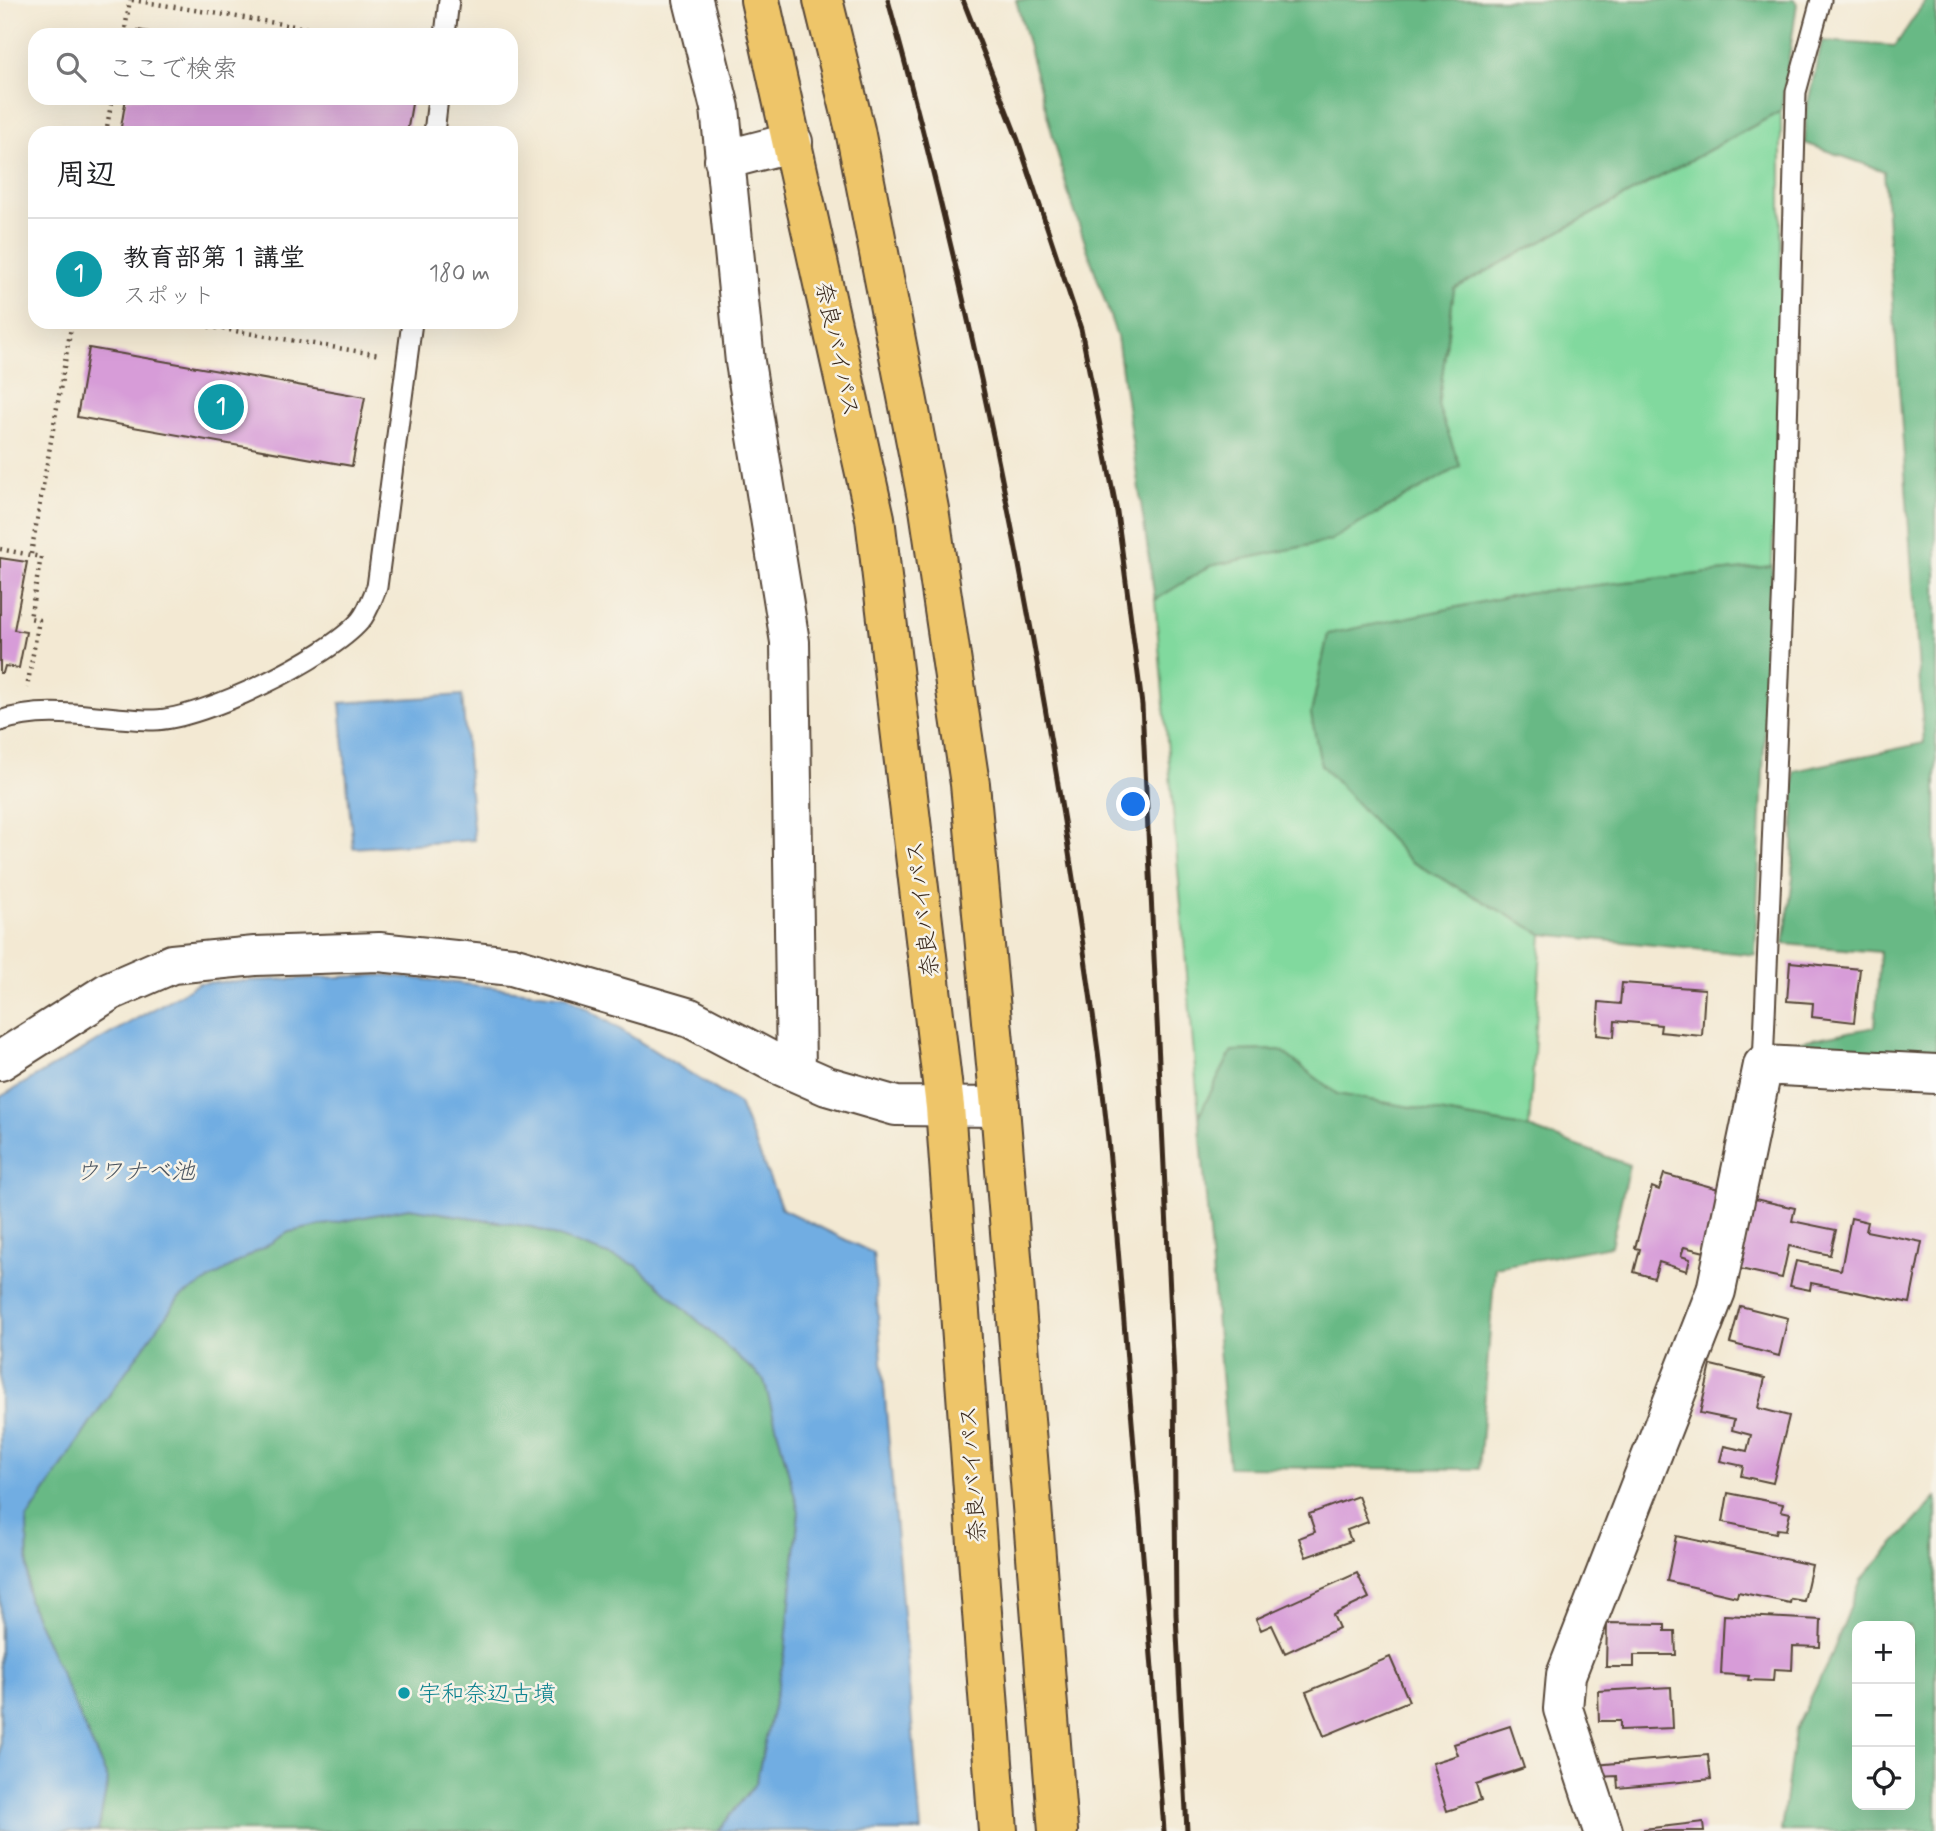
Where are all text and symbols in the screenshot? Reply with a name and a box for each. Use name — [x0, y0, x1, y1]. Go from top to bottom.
search box — [28, 28, 518, 105]
icon: search — [52, 48, 90, 86]
text: ここで検索 — [108, 53, 238, 87]
text: 周辺 — [56, 156, 116, 195]
text: 教育部第１講堂 — [123, 242, 305, 276]
text: 1 — [74, 259, 84, 289]
text: 180 m — [429, 259, 490, 289]
street label: 奈良バイパス — [807, 279, 865, 420]
text: スポット — [123, 282, 215, 312]
pin: 1 — [198, 381, 244, 433]
your location — [1116, 787, 1150, 821]
street label: 奈良バイパス — [901, 839, 947, 979]
water label: ウワナベ池 — [75, 1157, 196, 1188]
street label: 奈良バイパス — [954, 1404, 994, 1544]
map controls — [1852, 1621, 1915, 1810]
button: + — [1852, 1621, 1915, 1684]
place label: 宇和奈辺古墳 — [418, 1680, 556, 1710]
button: − — [1852, 1684, 1915, 1747]
marker: 宇和奈辺古墳 — [396, 1685, 412, 1701]
button: locate — [1852, 1747, 1915, 1810]

